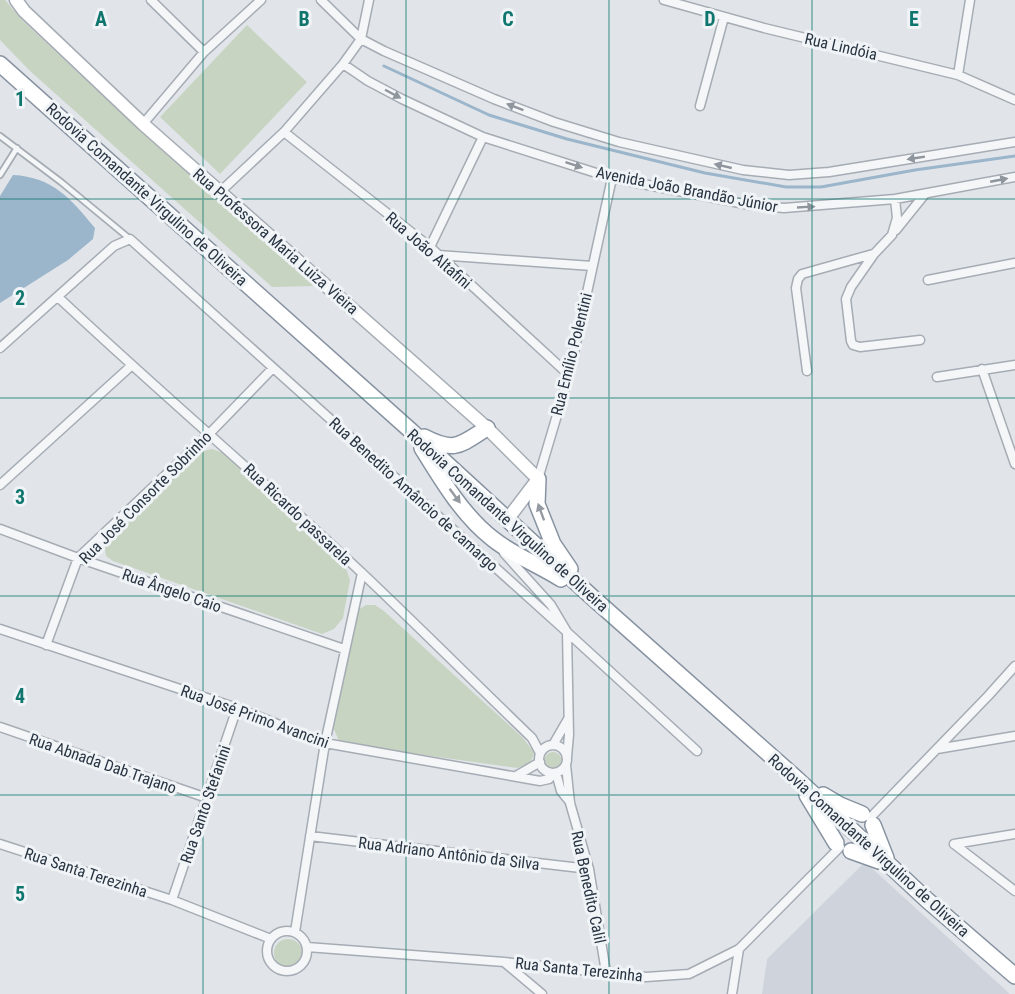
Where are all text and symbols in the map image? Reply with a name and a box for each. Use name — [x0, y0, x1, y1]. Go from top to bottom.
text: A — [95, 7, 107, 31]
text: B — [298, 7, 310, 31]
text: C — [502, 7, 514, 31]
text: D — [704, 7, 716, 31]
text: E — [909, 7, 919, 31]
street label: Rua Lindóia — [803, 29, 879, 64]
text: 1 — [15, 87, 25, 111]
one-way arrow — [384, 89, 401, 99]
street label: Rodovia Comandante Virgulino de Oliveira — [42, 99, 251, 290]
one-way arrow — [506, 102, 524, 111]
one-way arrow — [906, 154, 925, 163]
one-way arrow — [714, 160, 732, 170]
one-way arrow — [565, 161, 583, 171]
street label: Avenida João Brandão Júnior — [594, 163, 780, 216]
street label: Rua Professora Maria Luiza Vieira — [189, 164, 362, 318]
one-way arrow — [990, 175, 1009, 184]
one-way arrow — [797, 202, 816, 211]
street label: Rua João Altafini — [382, 208, 475, 293]
text: 2 — [15, 286, 25, 310]
street label: Rua Emílio Polentini — [547, 291, 596, 418]
street label: Rua Benedito Amâncio de camargo — [325, 413, 502, 575]
street label: Rodovia Comandante Virgulino de Oliveira — [403, 425, 612, 616]
street label: Rua José Consorte Sobrinho — [75, 427, 216, 568]
street label: Rua Ricardo passarela — [240, 459, 356, 569]
text: 3 — [15, 485, 25, 509]
one-way arrow — [448, 489, 460, 504]
one-way arrow — [535, 503, 545, 521]
street label: Rua Ângelo Caio — [120, 565, 224, 616]
street label: Rua José Primo Avancini — [178, 681, 332, 752]
text: 4 — [15, 684, 25, 708]
street label: Rua Abnada Dab Trajano — [27, 729, 179, 798]
street label: Rua Santo Stefanini — [176, 743, 235, 866]
street label: Rodovia Comandante Virgulino de Oliveira — [764, 750, 973, 941]
street label: Rua Benedito Calil — [567, 829, 610, 945]
street label: Rua Adriano Antônio da Silva — [357, 833, 541, 874]
street label: Rua Santa Terezinha — [22, 844, 150, 901]
text: 5 — [15, 882, 25, 906]
street label: Rua Santa Terezinha — [514, 953, 644, 986]

